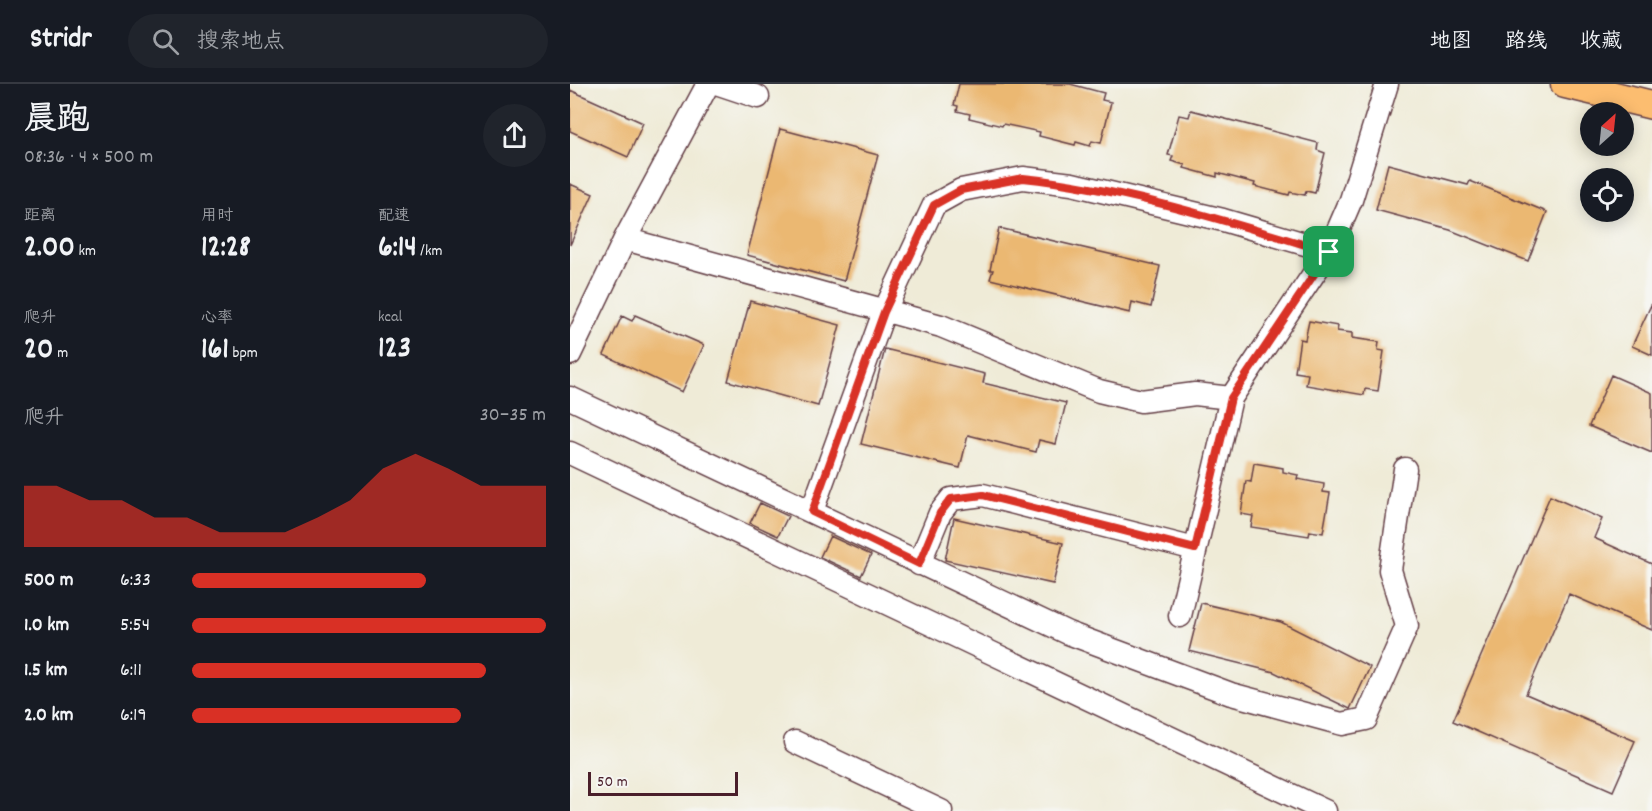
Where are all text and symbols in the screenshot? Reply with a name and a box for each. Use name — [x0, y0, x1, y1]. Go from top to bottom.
search box — [128, 14, 548, 68]
text: Stridr — [30, 21, 92, 61]
icon: search — [149, 25, 182, 58]
text: 搜索地点 — [197, 27, 285, 58]
text: 地图 — [1430, 28, 1472, 58]
text: 路线 — [1505, 28, 1547, 58]
text: 收藏 — [1580, 28, 1622, 58]
text: 晨跑 — [24, 98, 90, 145]
north arrow — [1580, 102, 1634, 156]
map controls — [1580, 102, 1634, 222]
button: share — [483, 104, 546, 167]
text: 08:36 · 4 × 500 m — [24, 144, 153, 172]
button: locate — [1580, 168, 1634, 222]
text: 距离 — [24, 205, 56, 228]
text: 用时 — [201, 205, 233, 228]
text: 配速 — [378, 205, 410, 228]
pin — [1303, 226, 1354, 277]
text: 2.00 — [24, 228, 75, 271]
text: 12:28 — [201, 228, 251, 271]
text: 6:14 — [378, 228, 417, 271]
icon: arrive — [1312, 235, 1345, 268]
text: km — [75, 240, 96, 263]
text: /km — [417, 240, 442, 263]
text: kcal — [378, 306, 402, 329]
text: 爬升 — [24, 307, 56, 330]
text: 心率 — [201, 307, 233, 330]
text: 123 — [378, 329, 411, 372]
text: 20 — [24, 330, 53, 373]
text: 161 — [201, 330, 229, 373]
text: m — [53, 342, 68, 365]
text: bpm — [229, 342, 258, 365]
text: 30–35 m — [480, 402, 546, 430]
text: 爬升 — [24, 405, 64, 433]
text: 500 m — [24, 567, 73, 595]
text: 6:33 — [120, 567, 151, 595]
text: 1.0 km — [24, 612, 69, 640]
text: 5:54 — [120, 612, 150, 640]
text: 1.5 km — [24, 657, 67, 685]
text: 6:11 — [120, 657, 142, 685]
text: 2.0 km — [24, 702, 73, 730]
text: 6:19 — [120, 702, 147, 730]
scale bar — [588, 769, 738, 796]
text: 50 m — [597, 771, 628, 794]

